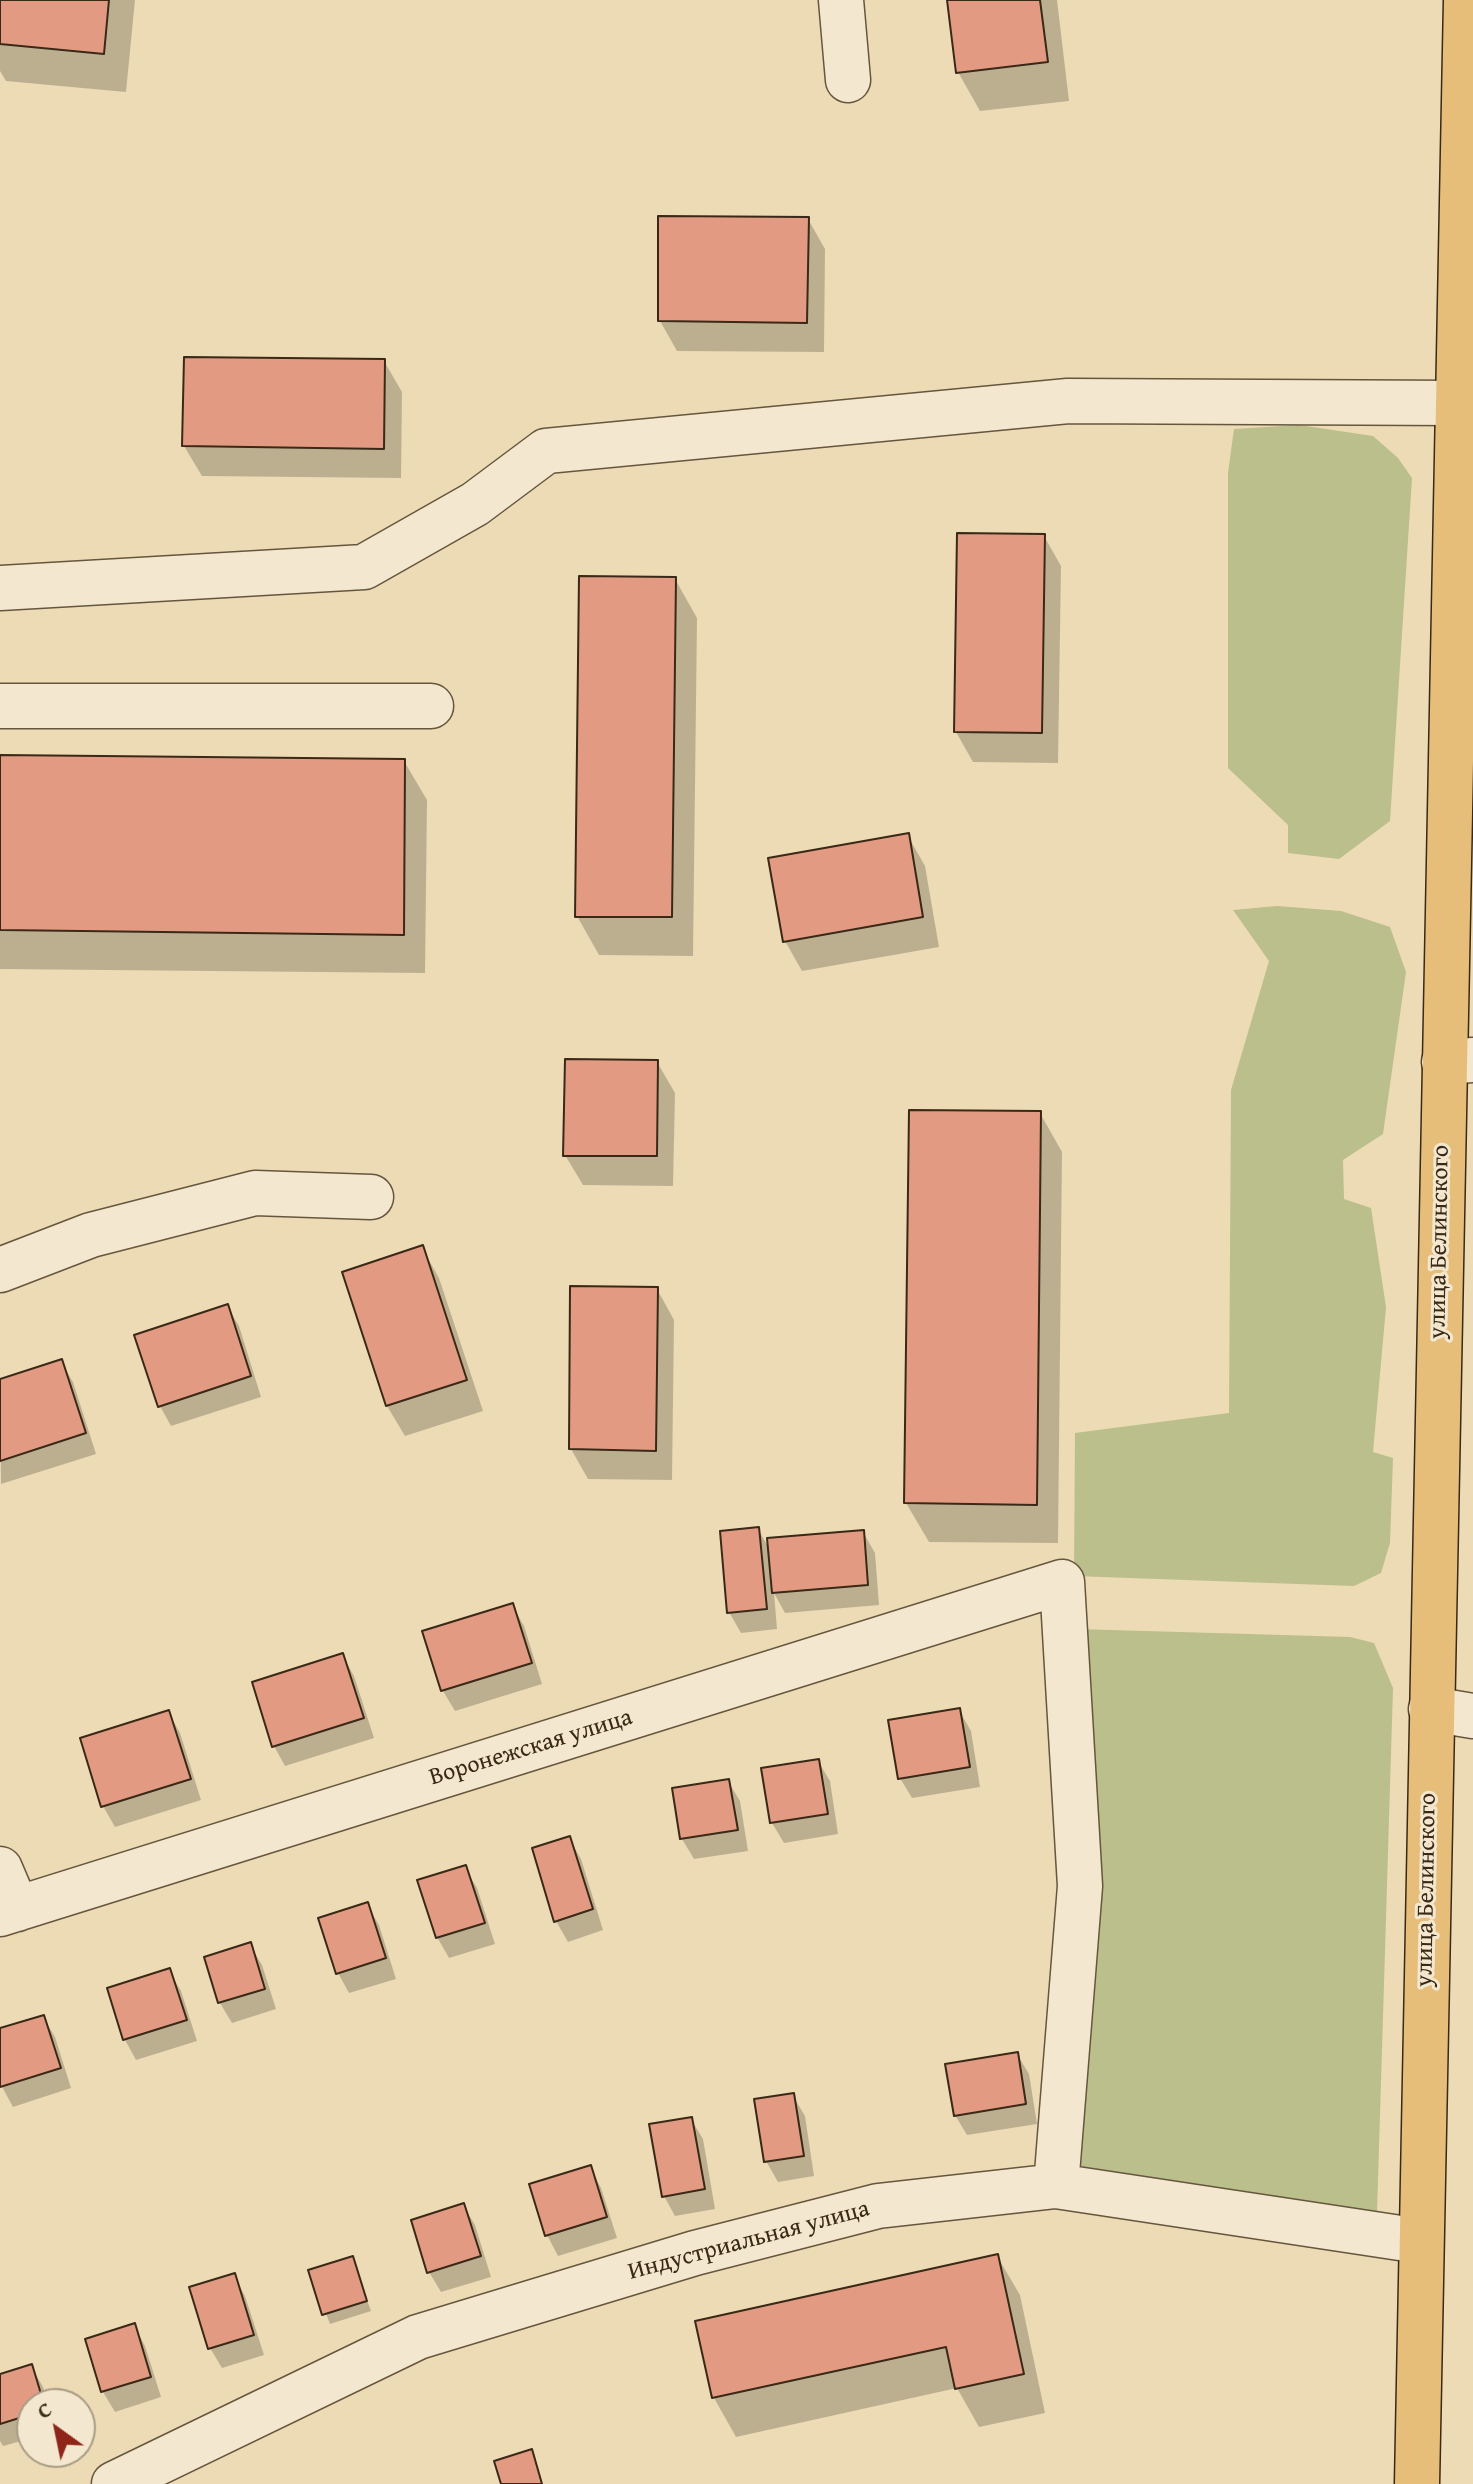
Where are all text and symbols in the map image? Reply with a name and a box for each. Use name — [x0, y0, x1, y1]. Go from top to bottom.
street label: улица Белинского — [1424, 1145, 1456, 1339]
street label: Воронежская улица — [426, 1703, 636, 1793]
street label: улица Белинского — [1411, 1793, 1443, 1987]
street label: Индустриальная улица — [625, 2195, 873, 2287]
north arrow — [16, 2388, 96, 2468]
text: С — [30, 2393, 58, 2426]

